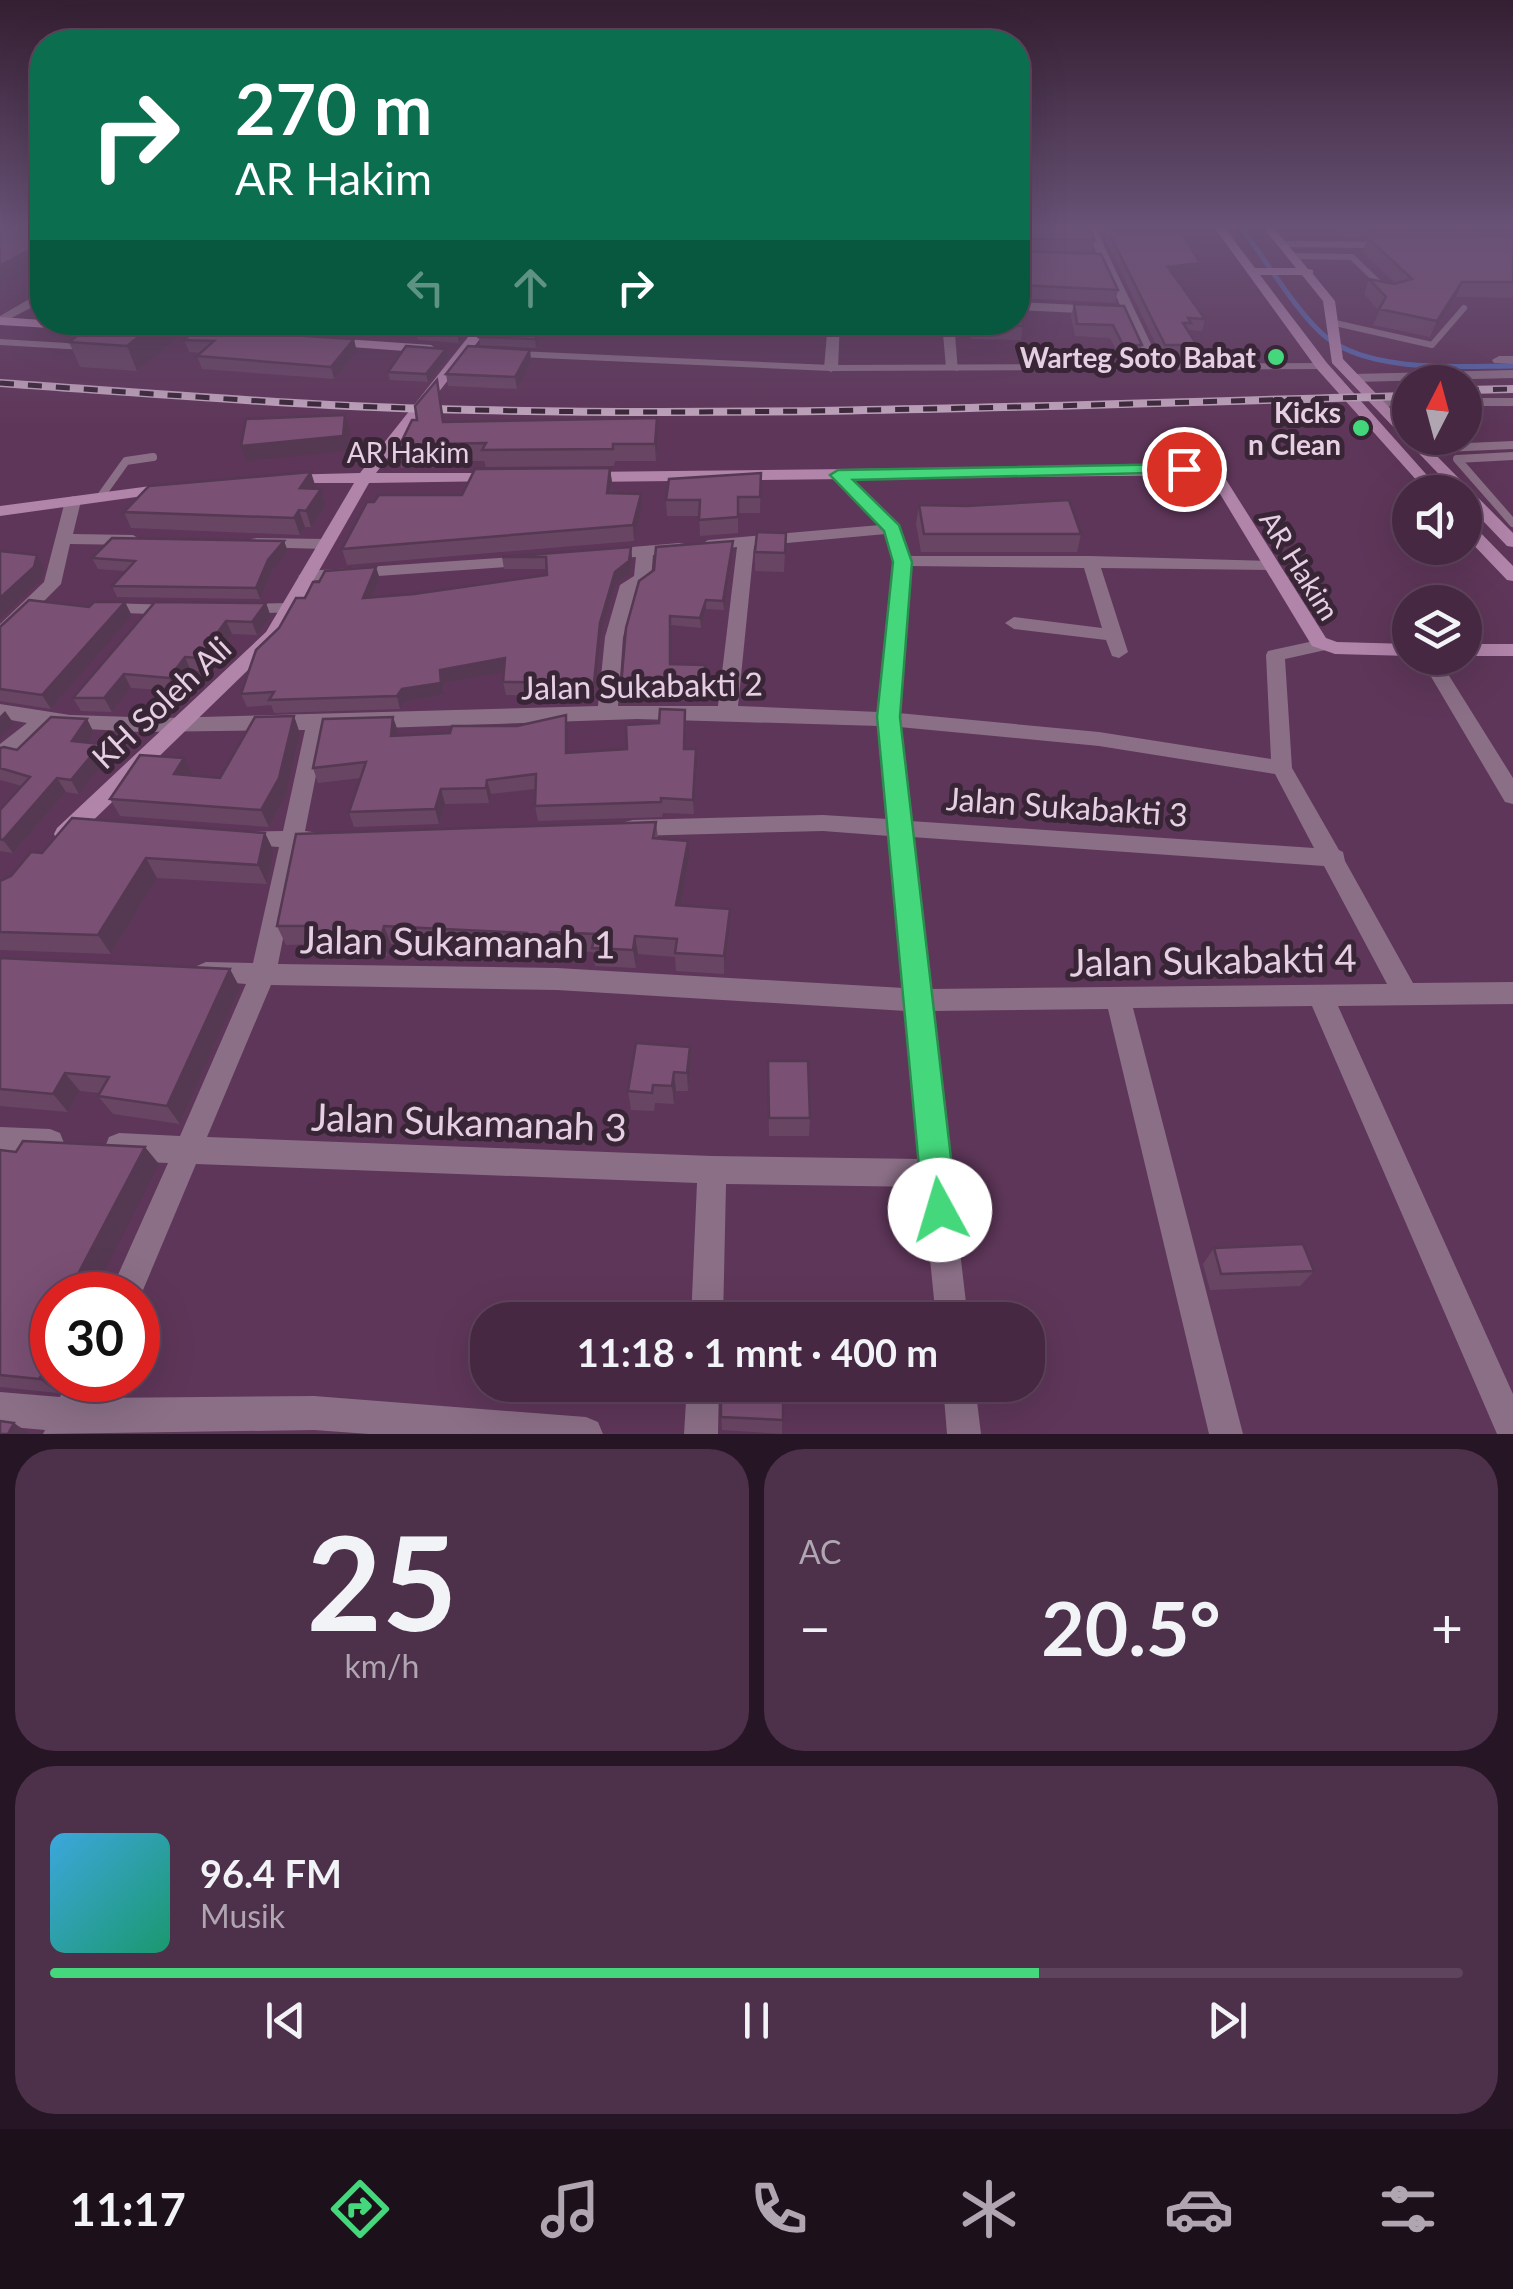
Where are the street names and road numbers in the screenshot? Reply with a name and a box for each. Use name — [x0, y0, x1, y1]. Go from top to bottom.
street label: AR Hakim — [347, 435, 469, 469]
street label: AR Hakim — [1253, 504, 1347, 626]
street label: KH Soleh Ali — [84, 628, 238, 776]
street label: Jalan Sukabakti 2 — [521, 663, 763, 707]
street label: Jalan Sukabakti 3 — [945, 778, 1189, 834]
street label: Jalan Sukamanah 1 — [300, 915, 616, 967]
street label: Jalan Sukabakti 4 — [1069, 933, 1357, 985]
street label: Jalan Sukamanah 3 — [310, 1093, 628, 1149]

